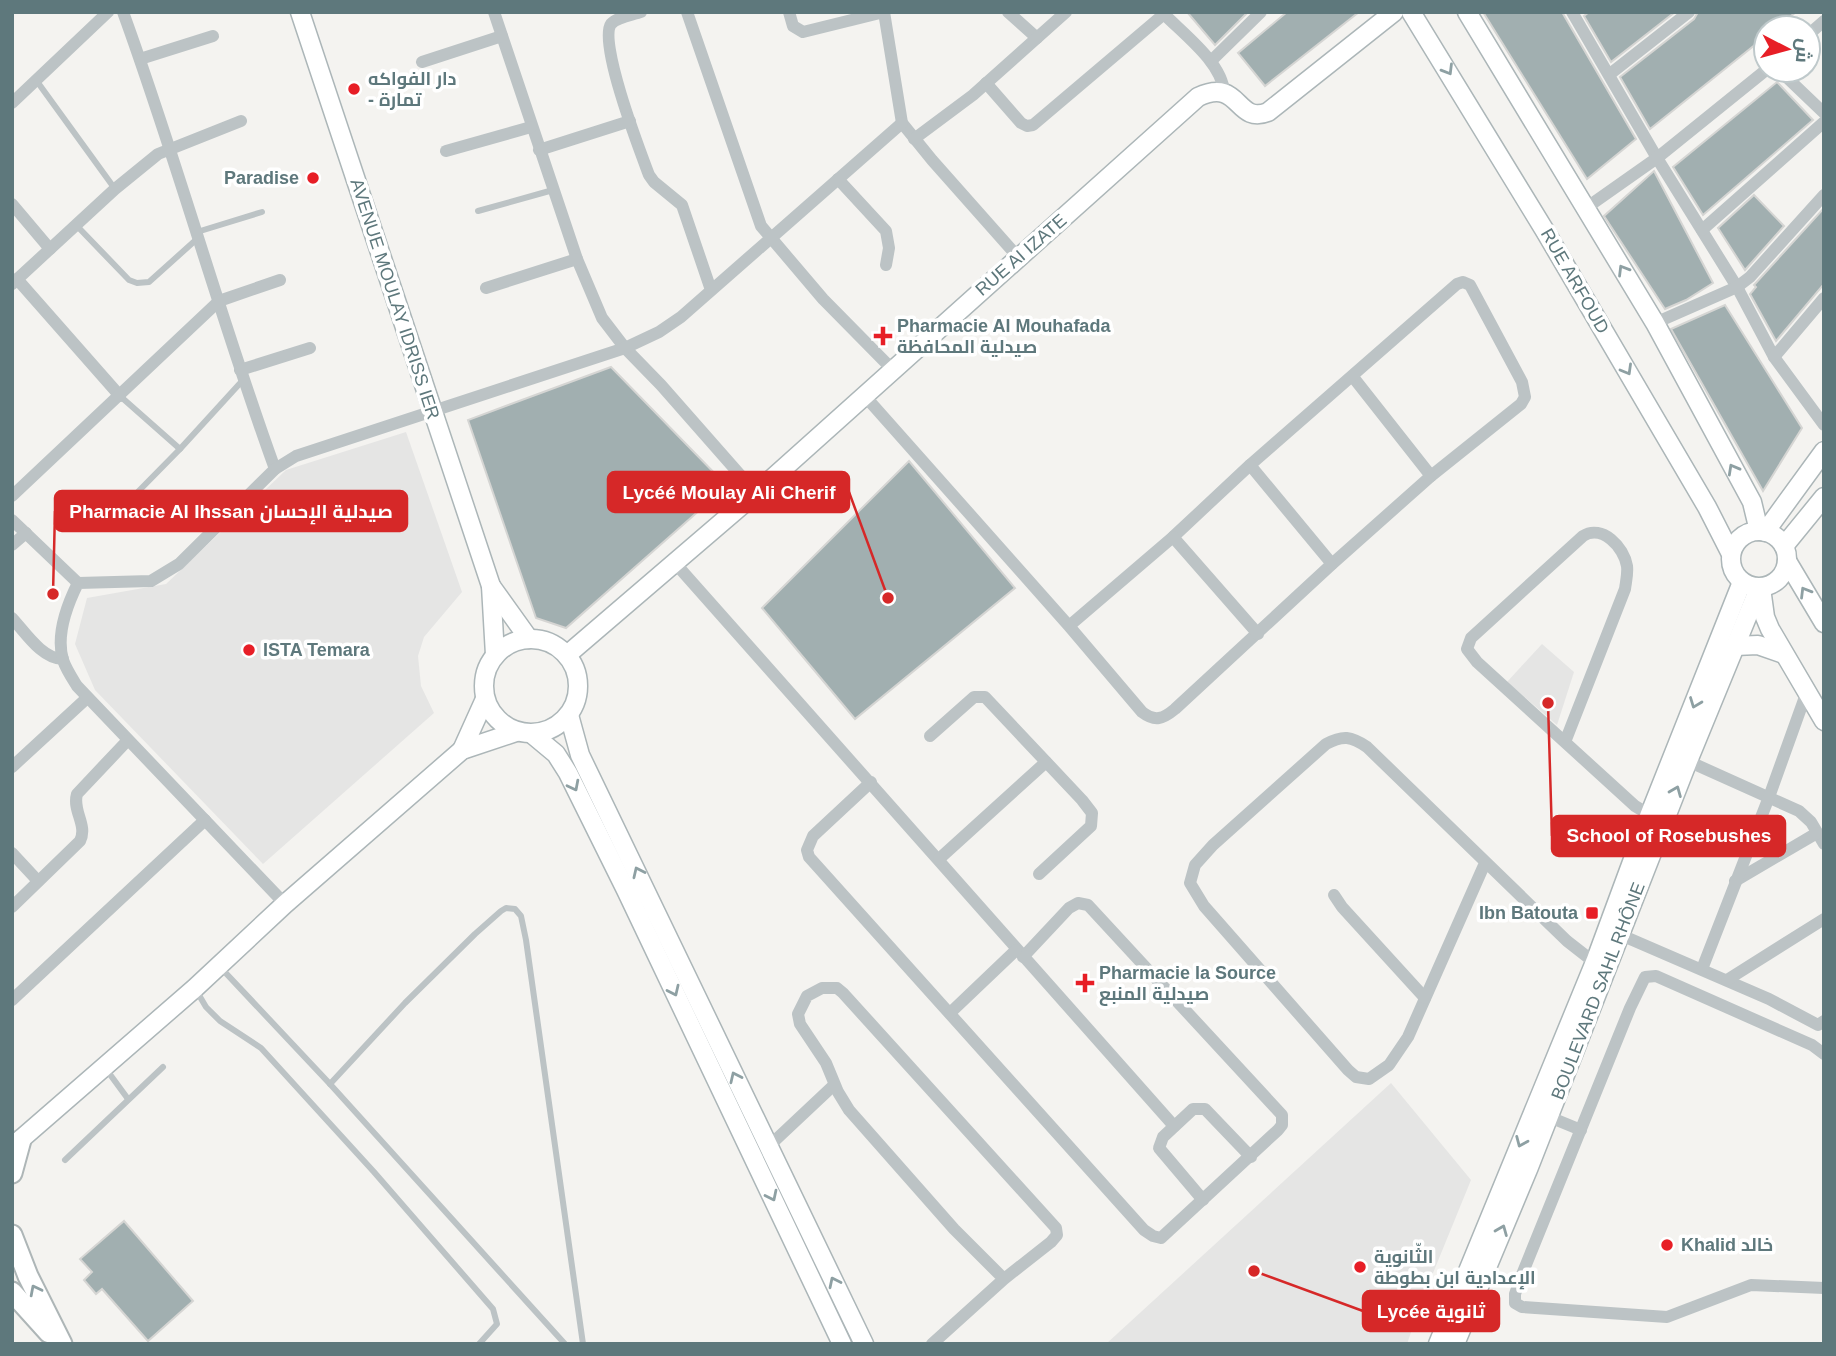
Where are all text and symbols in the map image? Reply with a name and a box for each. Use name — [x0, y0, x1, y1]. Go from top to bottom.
north arrow — [1752, 14, 1822, 84]
text: ش — [1791, 37, 1815, 64]
one-way arrow — [1439, 62, 1452, 75]
place label: دار الفواكه - تمارة — [368, 69, 457, 110]
marker: دار الفواكه - تمارة — [346, 81, 362, 97]
place label: Paradise — [224, 168, 299, 188]
marker: Paradise — [305, 170, 321, 186]
street label: AVENUE MOULAY IDRISS IER — [347, 176, 443, 422]
street label: RUE AI IZATE — [972, 210, 1070, 300]
street label: RUE ARFOUD — [1537, 225, 1613, 337]
one-way arrow — [1618, 264, 1631, 277]
place label: Pharmacie Al Mouhafada صيدلية المحافظة — [897, 316, 1111, 357]
marker: Pharmacie Al Mouhafada صيدلية المحافظة — [875, 328, 891, 344]
one-way arrow — [1619, 363, 1632, 376]
one-way arrow — [1728, 463, 1741, 476]
callout: Lycéé Moulay Ali Cherif — [608, 472, 849, 512]
text: Lycéé Moulay Ali Cherif — [623, 482, 836, 503]
callout: Pharmacie Al Ihssan صيدلية الإحسان — [55, 491, 407, 531]
text: Pharmacie Al Ihssan صيدلية الإحسان — [69, 501, 393, 525]
one-way arrow — [1801, 587, 1814, 600]
place label: ISTA Temara — [263, 640, 371, 660]
marker: ISTA Temara — [241, 642, 257, 658]
one-way arrow — [1689, 696, 1703, 708]
one-way arrow — [566, 779, 580, 791]
one-way arrow — [1668, 785, 1682, 797]
callout: School of Rosebushes — [1552, 816, 1785, 856]
text: School of Rosebushes — [1567, 825, 1771, 846]
one-way arrow — [632, 867, 646, 879]
street label: BOULEVARD SAHL RHÔNE — [1546, 879, 1649, 1102]
place label: Ibn Batouta — [1479, 903, 1579, 923]
marker: Ibn Batouta — [1584, 905, 1600, 921]
place label: Pharmacie la Source صيدلية المنبع — [1099, 963, 1276, 1006]
marker: Pharmacie la Source صيدلية المنبع — [1077, 975, 1093, 991]
one-way arrow — [666, 984, 680, 996]
one-way arrow — [729, 1072, 743, 1085]
one-way arrow — [1515, 1135, 1529, 1148]
one-way arrow — [764, 1189, 778, 1201]
one-way arrow — [1494, 1225, 1508, 1237]
place label: Khalid خالد — [1681, 1235, 1773, 1255]
marker: Khalid خالد — [1659, 1237, 1675, 1253]
place label: الثّانوية الإعدادية ابن بطوطة — [1374, 1242, 1536, 1290]
marker: الثّانوية الإعدادية ابن بطوطة — [1352, 1259, 1368, 1275]
one-way arrow — [829, 1277, 843, 1289]
one-way arrow — [30, 1285, 44, 1298]
callout: Lycée ثانوية — [1363, 1291, 1499, 1331]
text: Lycée ثانوية — [1377, 1301, 1486, 1323]

